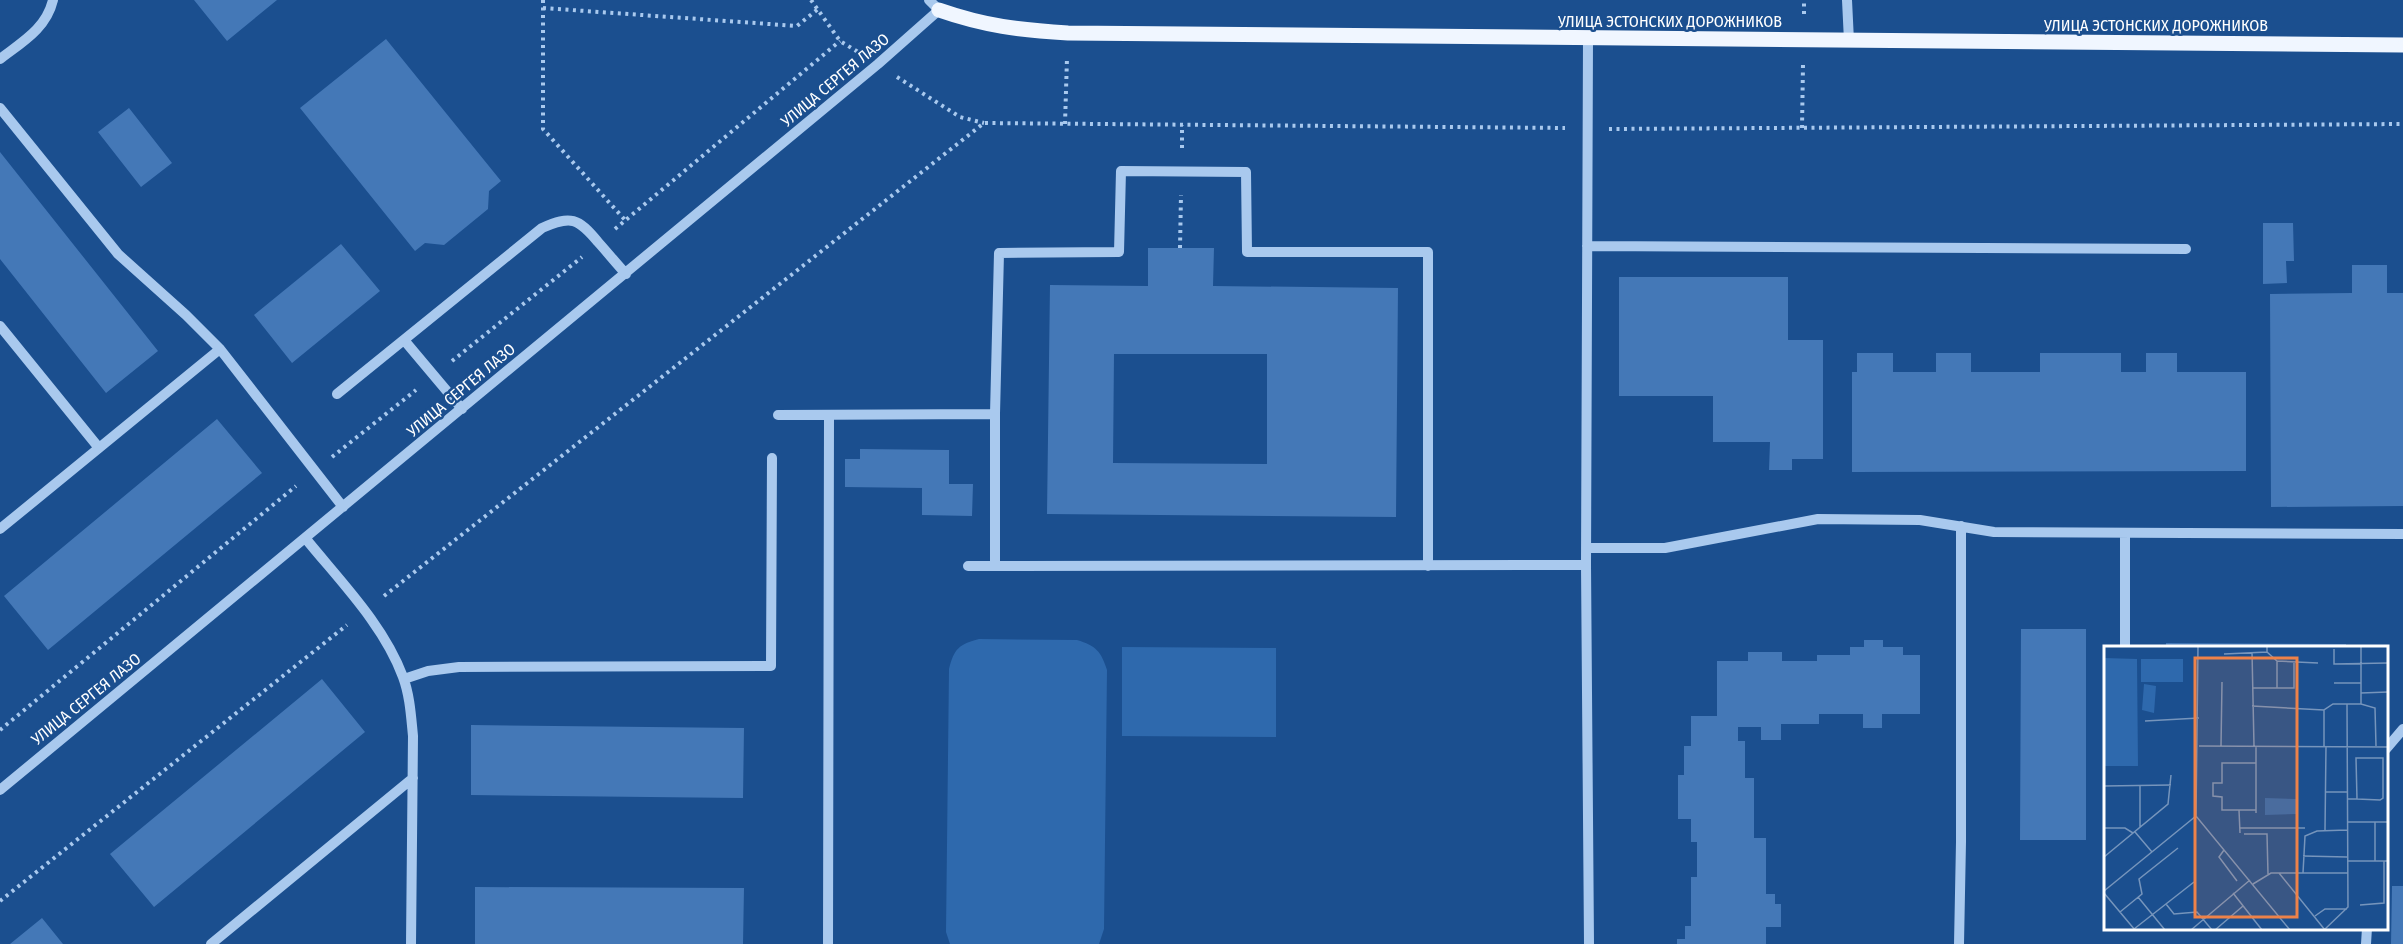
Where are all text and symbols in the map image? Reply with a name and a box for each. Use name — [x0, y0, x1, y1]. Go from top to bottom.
street label: УЛИЦА ЭСТОНСКИХ ДОРОЖНИКОВ — [1557, 12, 1782, 31]
street label: УЛИЦА ЭСТОНСКИХ ДОРОЖНИКОВ — [2043, 16, 2268, 35]
street label: УЛИЦА СЕРГЕЯ ЛАЗО — [776, 29, 893, 131]
street label: УЛИЦА СЕРГЕЯ ЛАЗО — [402, 339, 519, 441]
inset map — [2104, 646, 2388, 929]
street label: УЛИЦА СЕРГЕЯ ЛАЗО — [27, 649, 145, 750]

